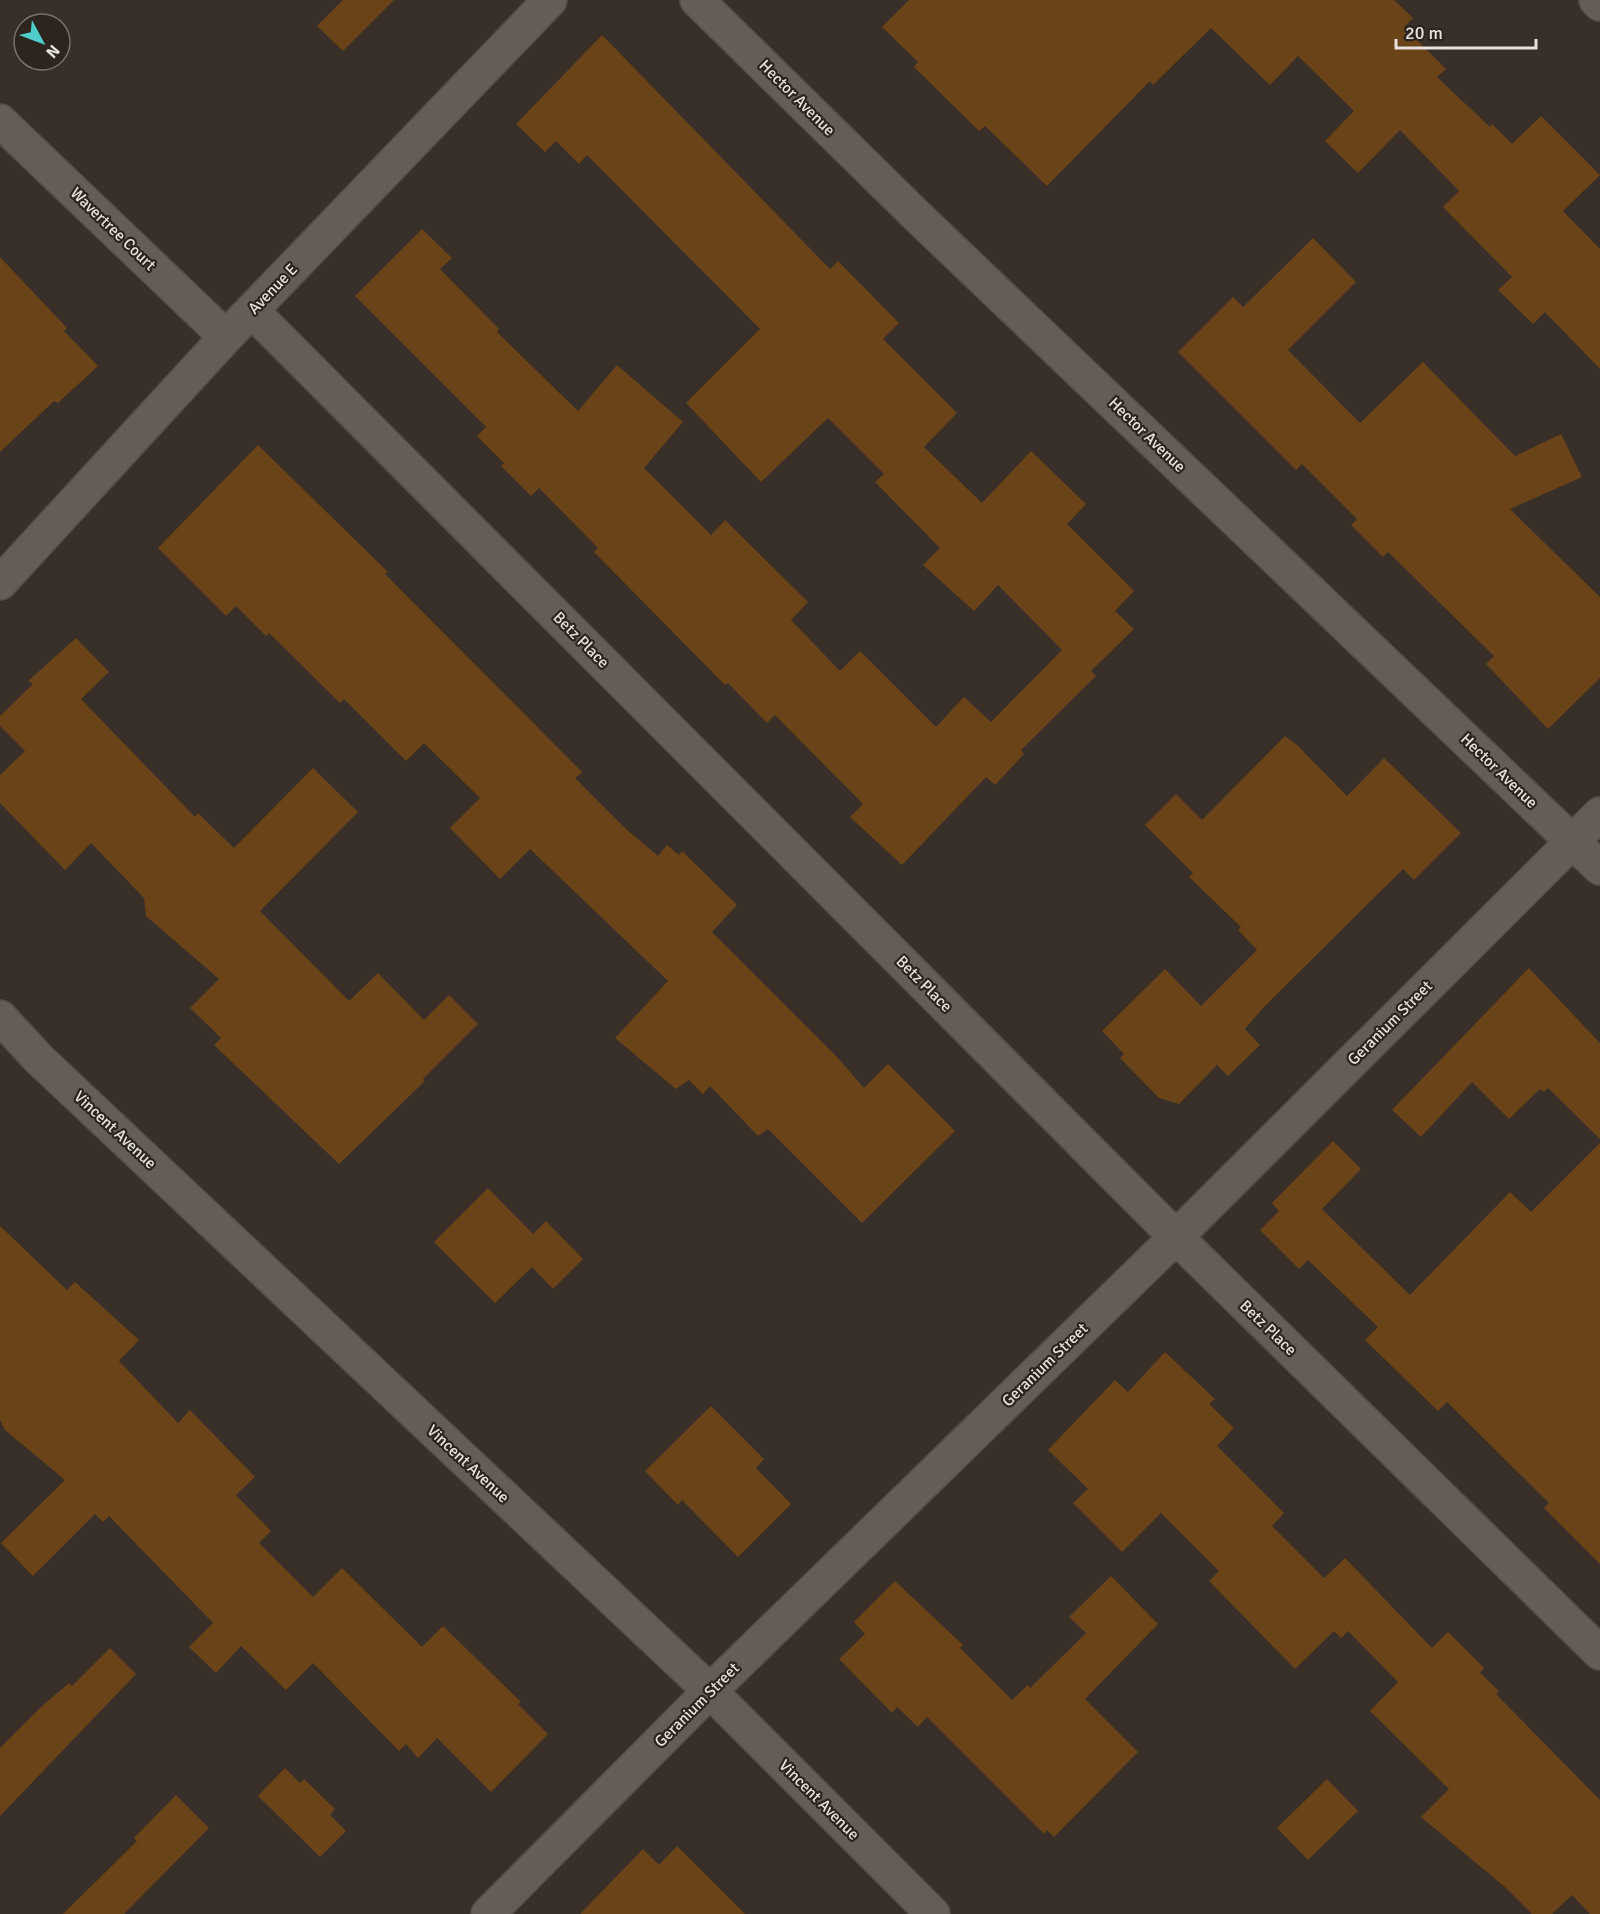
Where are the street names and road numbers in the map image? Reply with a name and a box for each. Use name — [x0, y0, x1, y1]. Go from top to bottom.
street label: Hector Avenue — [755, 56, 839, 140]
street label: Wavertree Court — [66, 183, 160, 275]
street label: Avenue E — [244, 260, 302, 318]
street label: Hector Avenue — [1104, 393, 1190, 477]
street label: Betz Place — [549, 608, 613, 672]
street label: Hector Avenue — [1456, 729, 1542, 813]
street label: Betz Place — [892, 952, 956, 1016]
street label: Geranium Street — [1343, 976, 1437, 1070]
street label: Vincent Avenue — [70, 1087, 160, 1173]
street label: Betz Place — [1235, 1296, 1301, 1360]
street label: Geranium Street — [998, 1319, 1092, 1411]
street label: Vincent Avenue — [423, 1421, 513, 1507]
street label: Geranium Street — [650, 1658, 744, 1752]
street label: Vincent Avenue — [775, 1756, 863, 1844]

